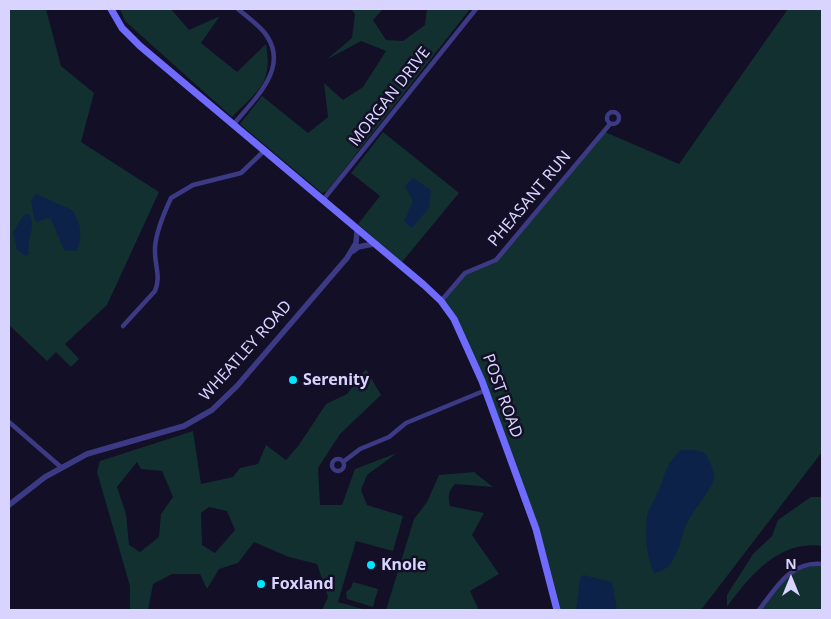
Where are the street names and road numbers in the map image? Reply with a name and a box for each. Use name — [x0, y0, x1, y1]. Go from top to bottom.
street label: MORGAN DRIVE — [345, 44, 435, 150]
street label: PHEASANT RUN — [485, 147, 575, 251]
street label: WHEATLEY ROAD — [196, 297, 296, 405]
street label: POST ROAD — [478, 351, 526, 441]

